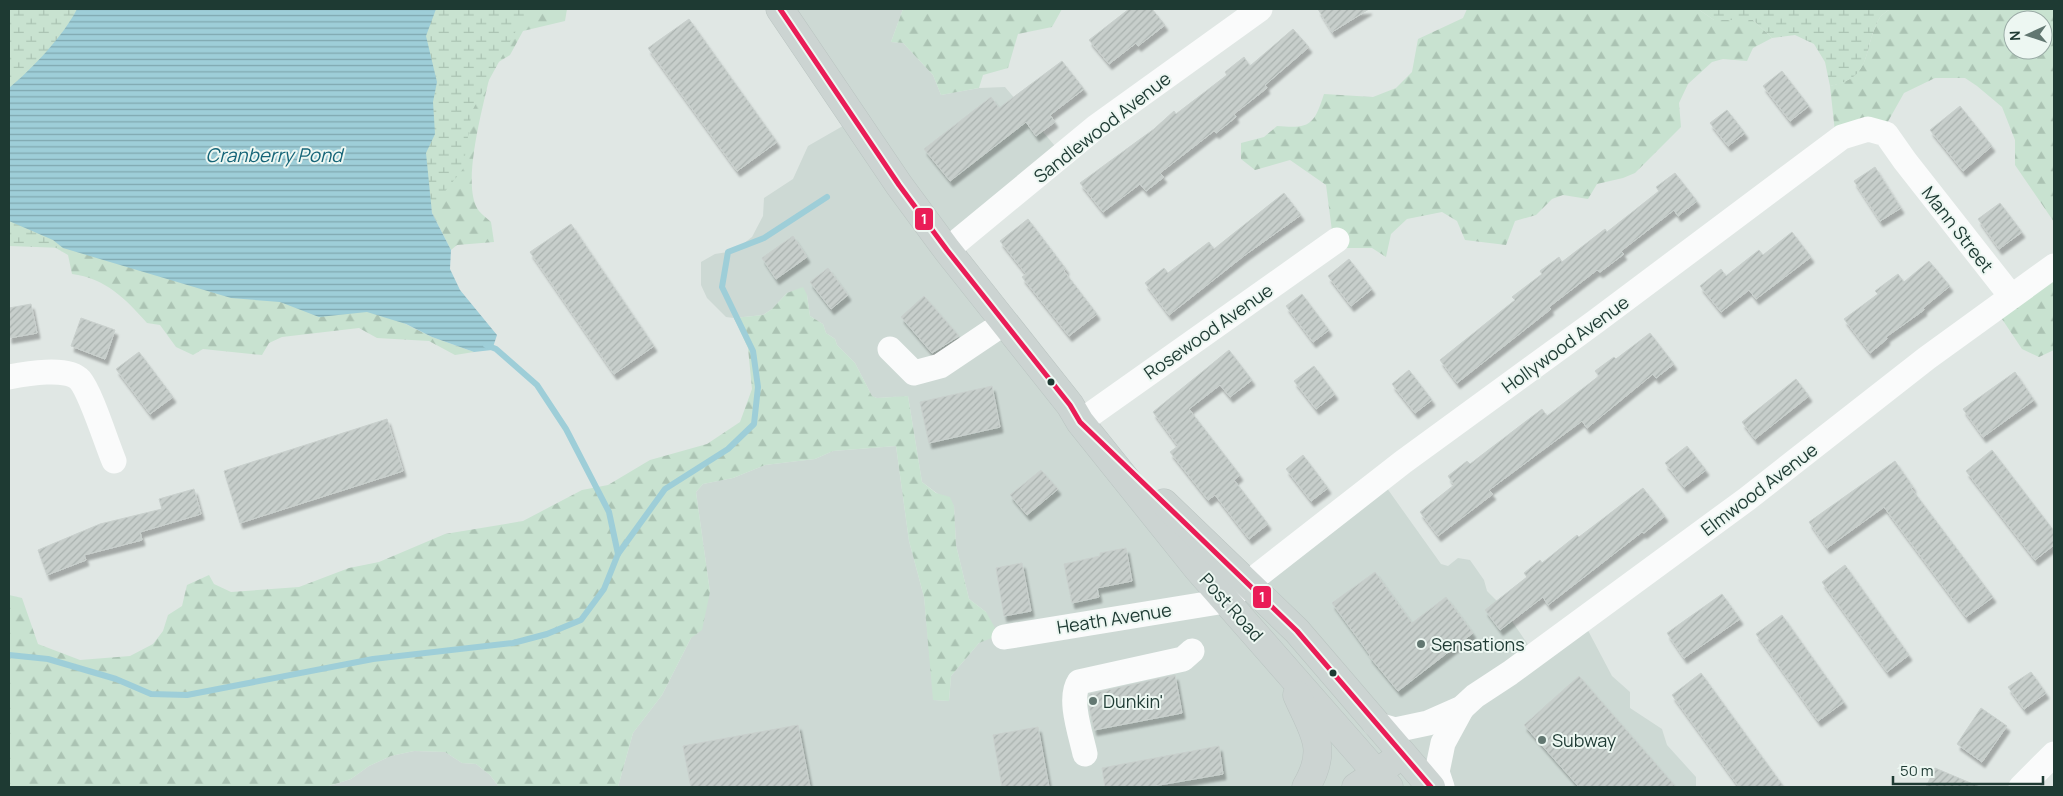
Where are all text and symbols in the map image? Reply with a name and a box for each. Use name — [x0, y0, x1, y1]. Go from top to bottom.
north arrow — [2003, 10, 2053, 60]
text: N — [2005, 30, 2024, 41]
street label: Sandlewood Avenue — [1029, 66, 1175, 188]
water label: Cranberry Pond — [206, 142, 345, 168]
street label: Mann Street — [1917, 181, 1999, 277]
line badge: 1 — [914, 207, 934, 231]
text: 1 — [921, 209, 927, 228]
street label: Rosewood Avenue — [1139, 278, 1277, 384]
street label: Hollywood Avenue — [1497, 290, 1633, 398]
unlabelled marker — [1046, 377, 1056, 387]
street label: Elmwood Avenue — [1696, 437, 1822, 541]
street label: Post Road — [1195, 568, 1269, 646]
line badge: 1 — [1252, 585, 1272, 609]
text: 1 — [1259, 587, 1265, 606]
street label: Heath Avenue — [1055, 597, 1173, 639]
place label: Sensations — [1431, 632, 1525, 656]
marker: Sensations — [1415, 638, 1427, 650]
unlabelled marker — [1328, 668, 1338, 678]
place label: Dunkin' — [1103, 689, 1163, 713]
marker: Dunkin' — [1087, 695, 1099, 707]
place label: Subway — [1552, 728, 1617, 752]
marker: Subway — [1536, 734, 1548, 746]
scale bar — [1893, 754, 2043, 786]
text: 50 m — [1900, 760, 1934, 781]

